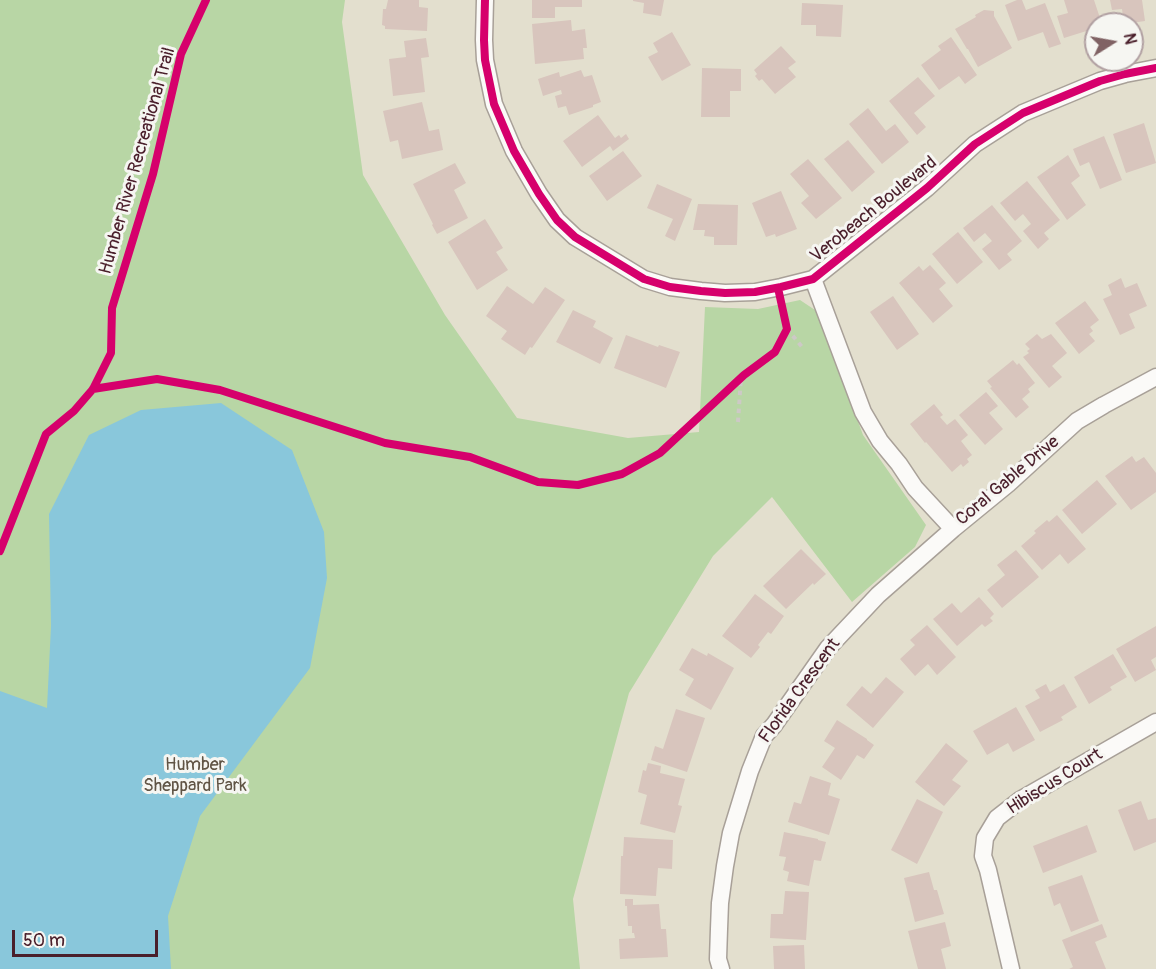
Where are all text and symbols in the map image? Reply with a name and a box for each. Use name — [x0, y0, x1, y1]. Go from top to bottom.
north arrow — [1084, 12, 1144, 72]
text: N — [1119, 32, 1141, 46]
street label: Humber River Recreational Trail — [95, 45, 181, 277]
street label: Verobeach Boulevard — [806, 152, 942, 268]
street label: Coral Gable Drive — [952, 431, 1064, 531]
street label: Florida Crescent — [755, 634, 845, 748]
street label: Hibiscus Court — [1003, 744, 1107, 820]
park label: Humber Sheppard Park — [143, 754, 247, 796]
scale bar — [15, 918, 160, 956]
text: 50 m — [23, 929, 65, 952]

